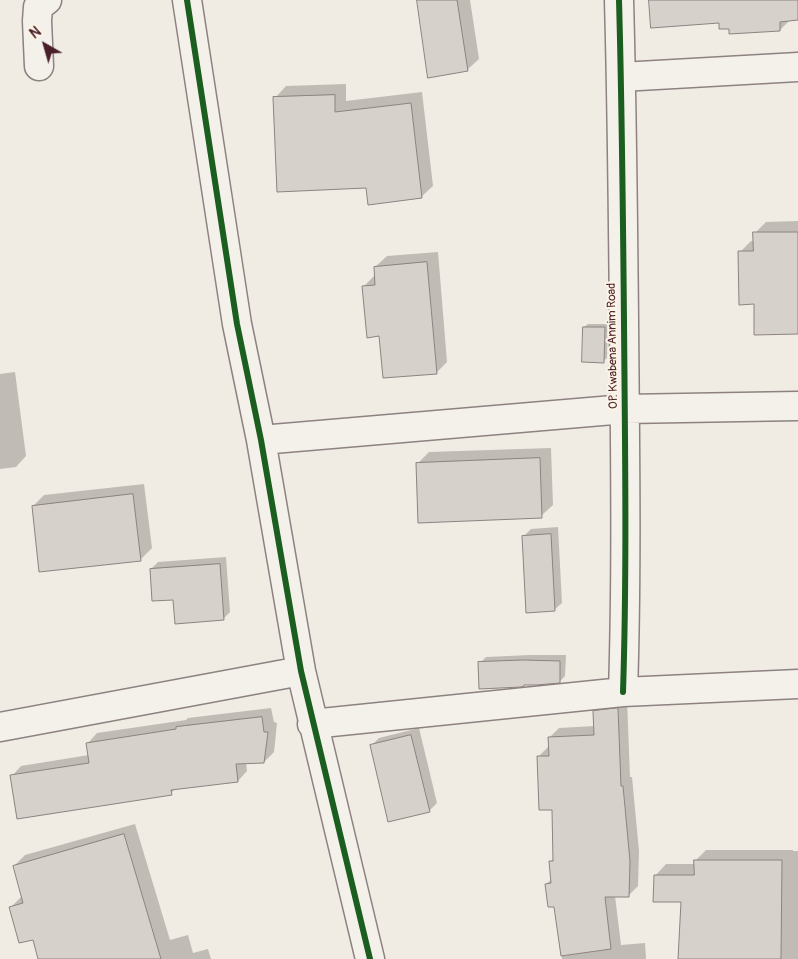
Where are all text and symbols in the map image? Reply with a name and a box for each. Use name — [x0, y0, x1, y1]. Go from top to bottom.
north arrow — [20, 20, 70, 70]
text: N — [26, 23, 44, 42]
street label: OP. Kwabena Annim Road — [605, 283, 621, 409]

